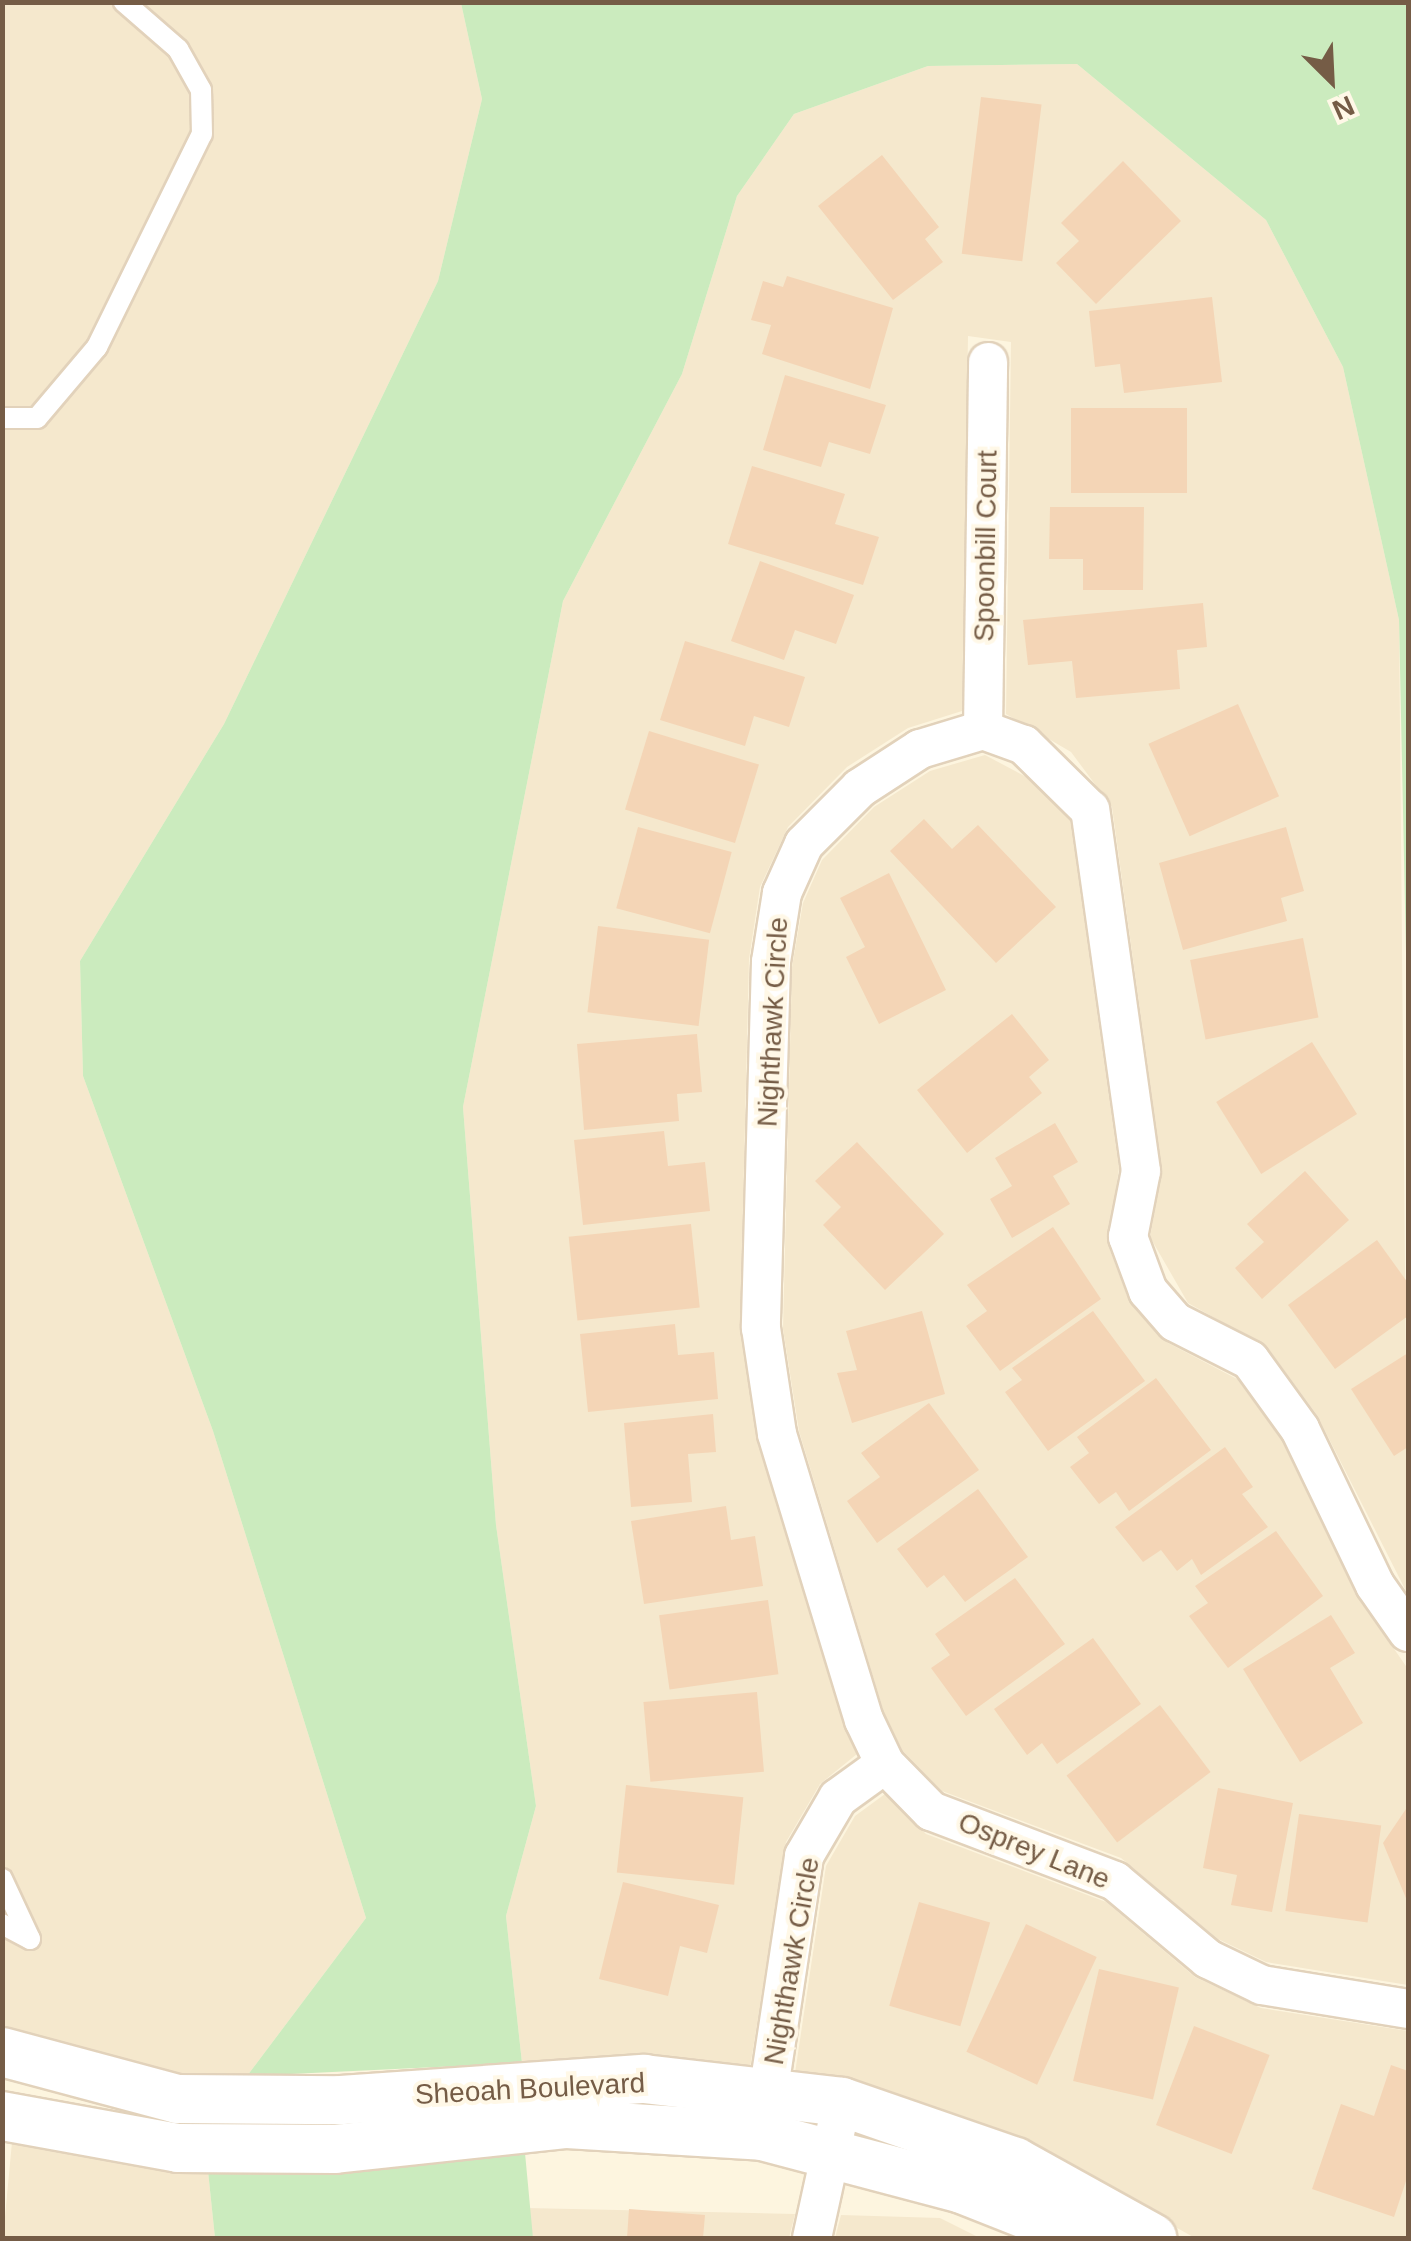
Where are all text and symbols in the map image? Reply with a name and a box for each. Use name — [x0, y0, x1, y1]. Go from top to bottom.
north arrow — [1281, 30, 1381, 130]
text: N — [1328, 90, 1359, 126]
street label: Spoonbill Court — [968, 450, 1004, 642]
street label: Nighthawk Circle — [751, 916, 795, 1128]
street label: Osprey Lane — [953, 1805, 1115, 1897]
street label: Nighthawk Circle — [757, 1855, 827, 2067]
street label: Sheoah Boulevard — [414, 2066, 646, 2112]

